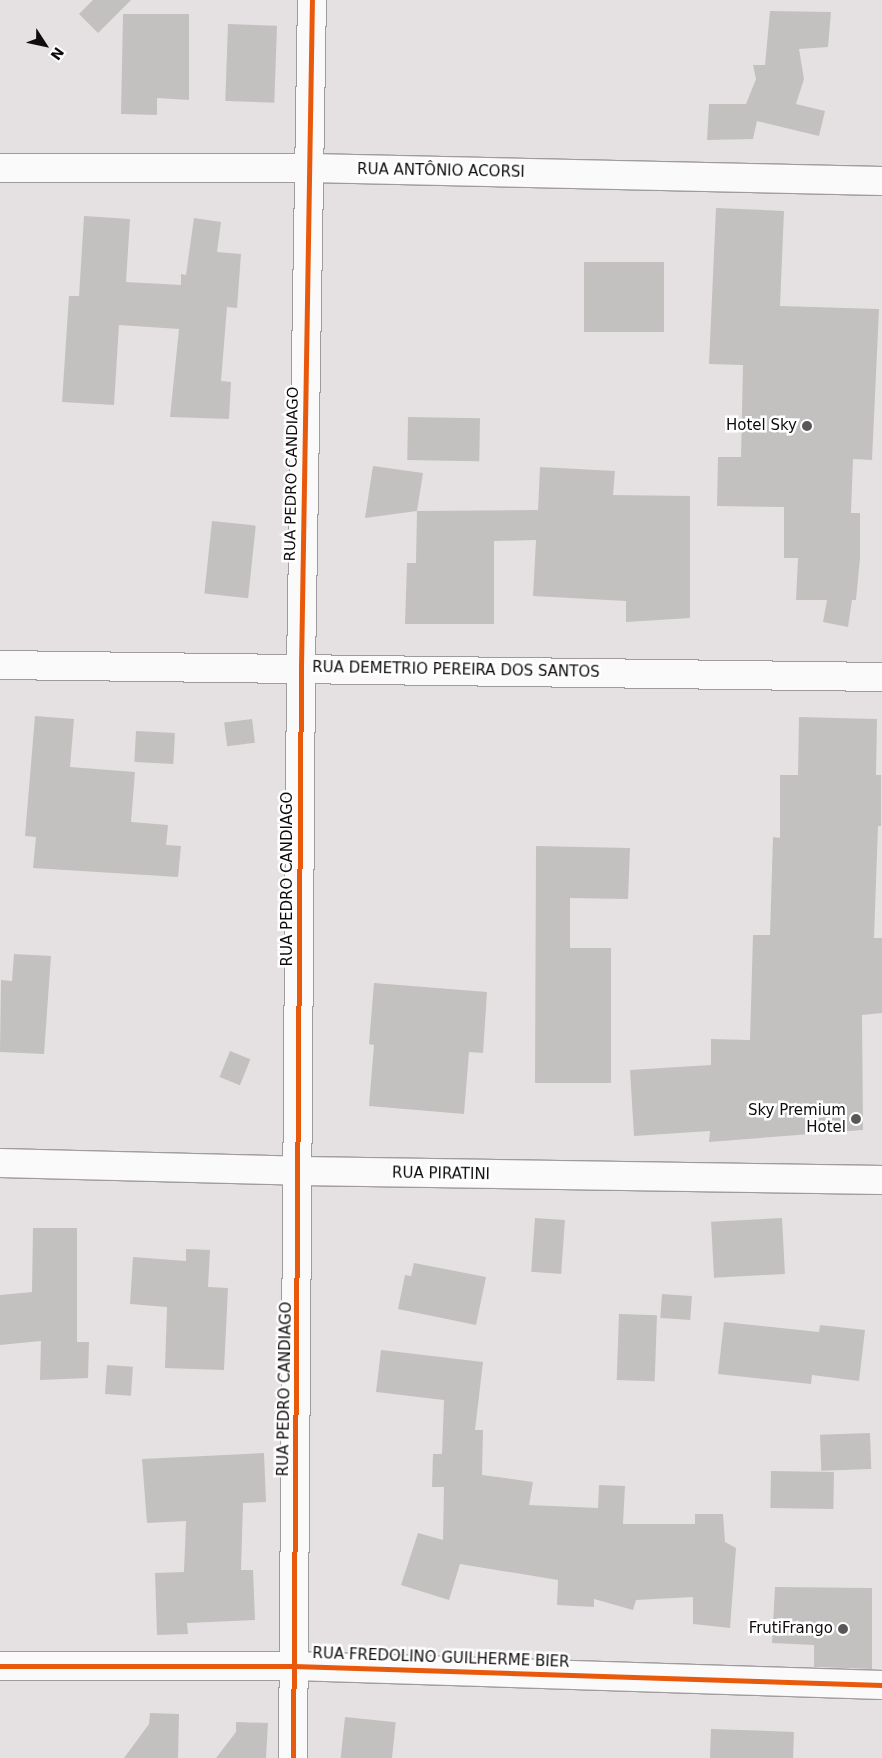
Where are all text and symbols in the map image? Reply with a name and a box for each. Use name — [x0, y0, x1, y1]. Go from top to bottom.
north arrow — [20, 20, 70, 70]
text: N — [47, 44, 67, 63]
street label: RUA ANTÔNIO ACORSI — [357, 161, 525, 181]
street label: RUA PEDRO CANDIAGO — [281, 386, 303, 562]
place label: Hotel Sky — [726, 417, 797, 435]
marker: Hotel Sky — [801, 420, 813, 432]
street label: RUA DEMETRIO PEREIRA DOS SANTOS — [312, 658, 600, 682]
street label: RUA PEDRO CANDIAGO — [279, 792, 297, 966]
place label: Sky Premium Hotel — [748, 1101, 846, 1136]
marker: Sky Premium Hotel — [850, 1113, 862, 1125]
street label: RUA PIRATINI — [392, 1164, 490, 1184]
street label: RUA PEDRO CANDIAGO — [274, 1301, 296, 1477]
place label: FrutiFrango — [749, 1620, 833, 1638]
marker: FrutiFrango — [837, 1623, 849, 1635]
street label: RUA FREDOLINO GUILHERME BIER — [312, 1645, 570, 1671]

